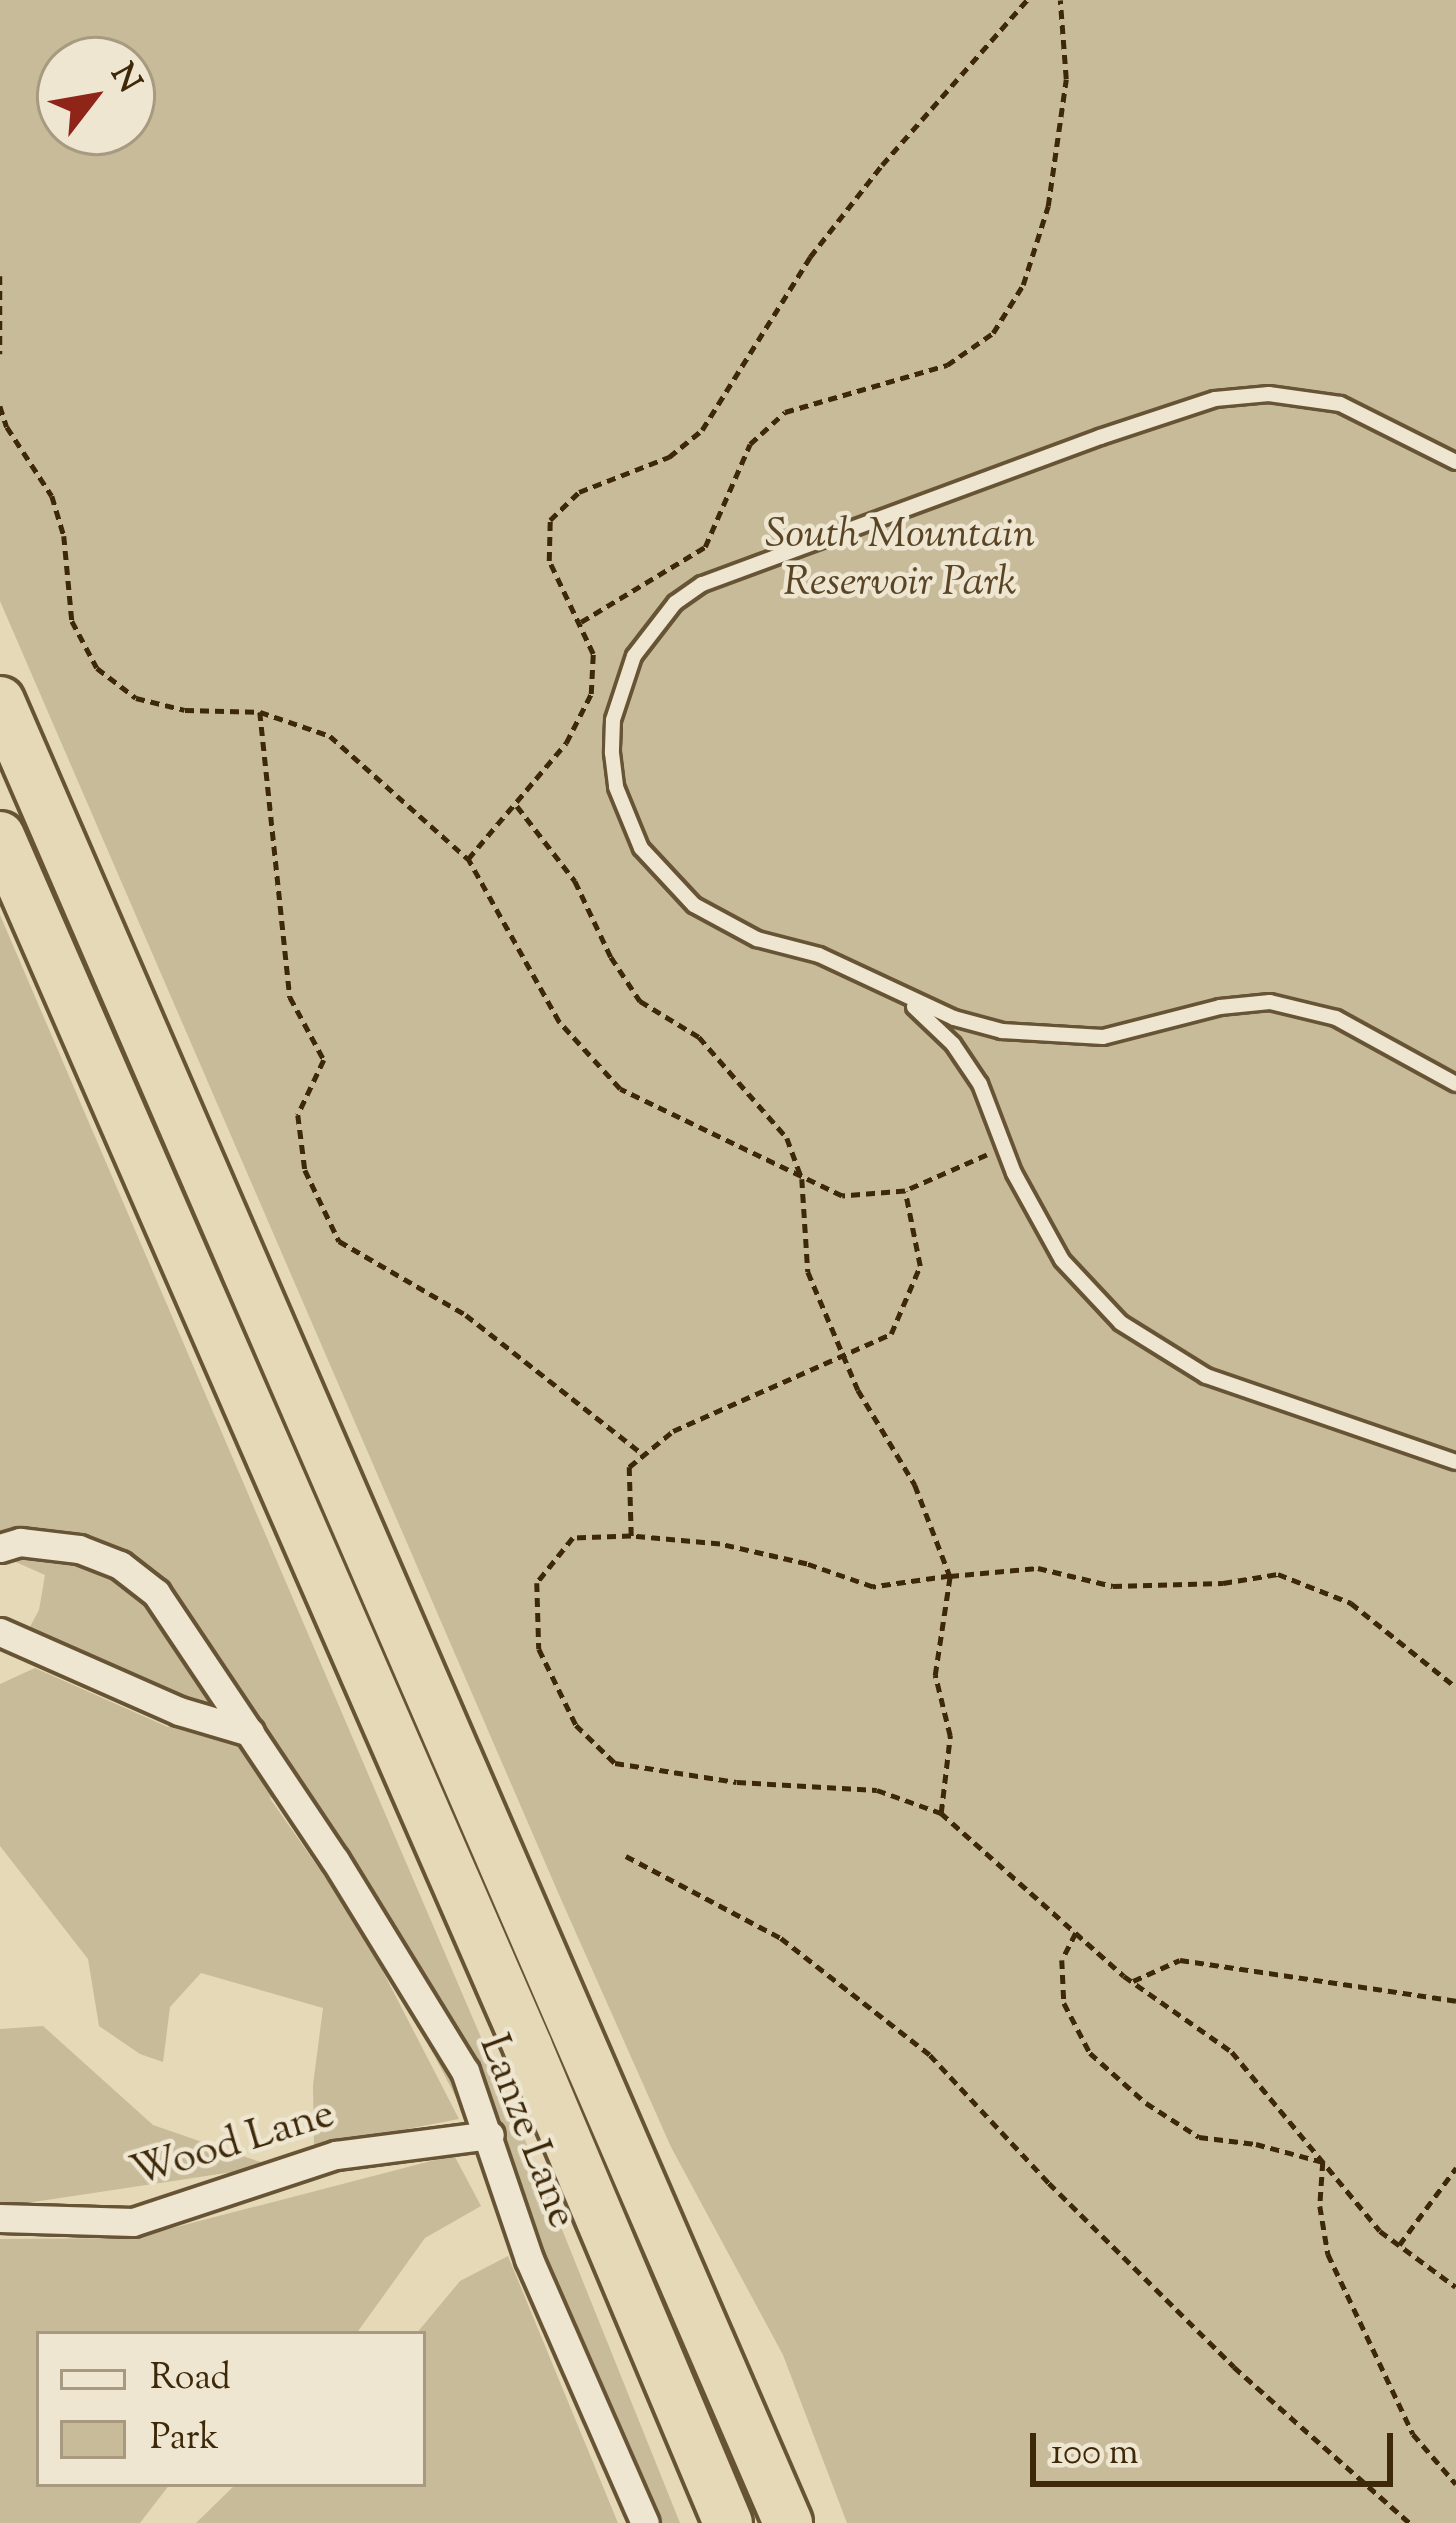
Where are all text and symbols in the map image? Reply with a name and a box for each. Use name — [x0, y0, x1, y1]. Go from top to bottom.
north arrow — [36, 36, 156, 156]
text: N — [97, 55, 152, 103]
park label: South Mountain Reservoir Park — [765, 511, 1035, 610]
street label: Lanze Lane — [466, 2028, 586, 2236]
street label: Wood Lane — [125, 2090, 341, 2200]
legend — [36, 2331, 426, 2487]
text: Road — [150, 2353, 231, 2405]
scale bar — [1036, 2409, 1399, 2483]
text: Park — [150, 2413, 219, 2465]
text: 100 m — [1051, 2428, 1138, 2480]

